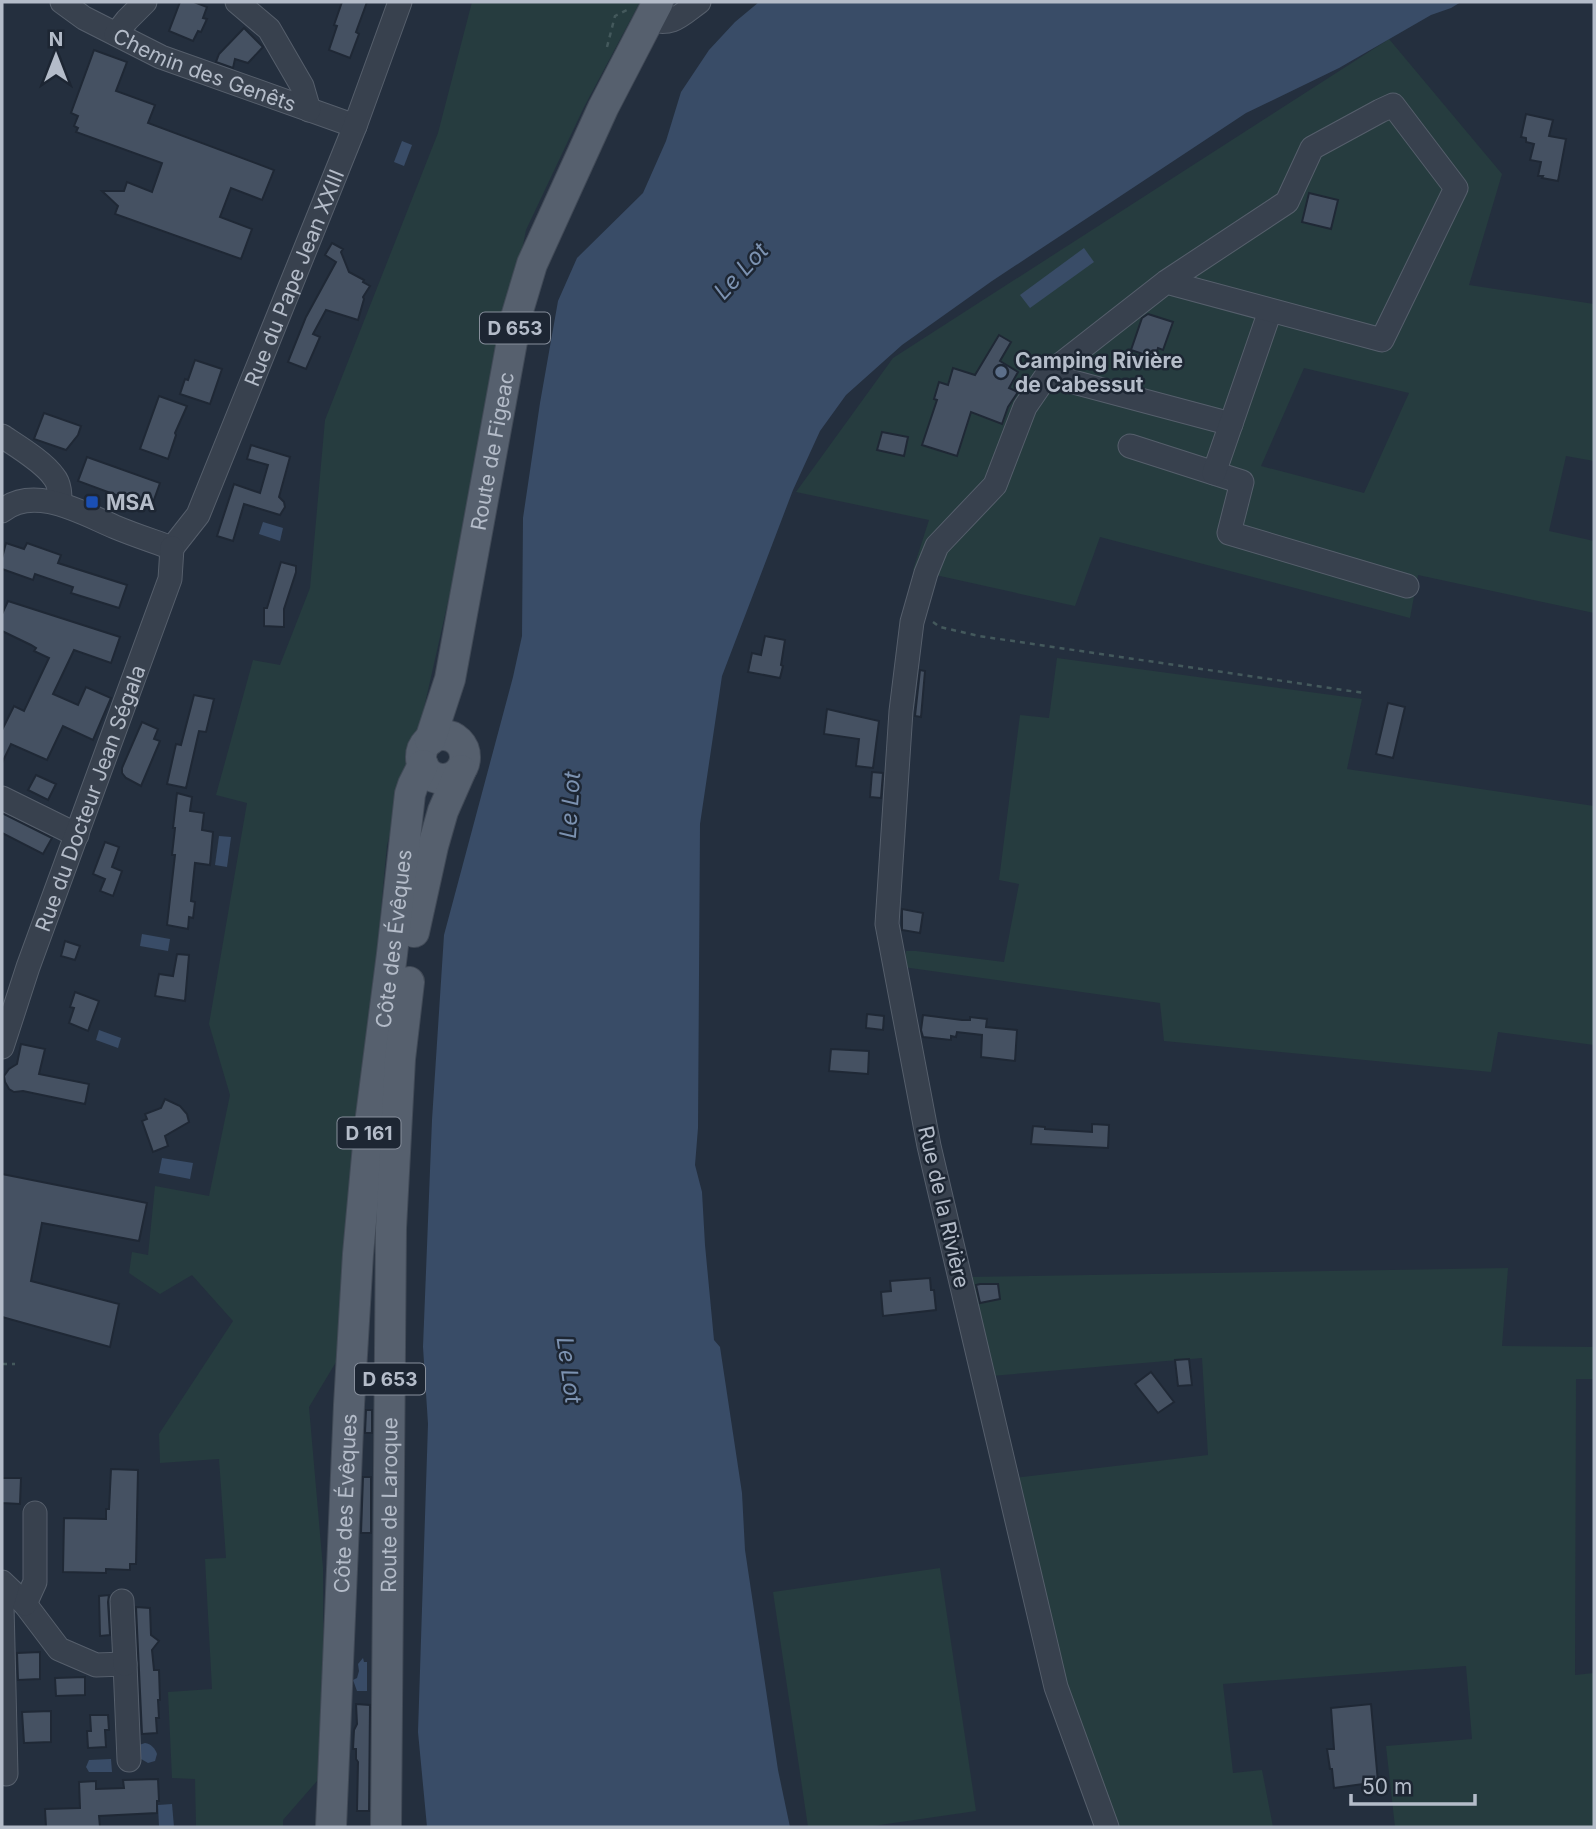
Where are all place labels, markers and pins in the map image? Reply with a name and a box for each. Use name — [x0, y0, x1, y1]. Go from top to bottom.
place label: Camping Rivière de Cabessut — [1015, 348, 1183, 397]
marker: Camping Rivière de Cabessut — [993, 364, 1009, 380]
place label: MSA — [106, 490, 155, 515]
marker: MSA — [84, 494, 100, 510]

